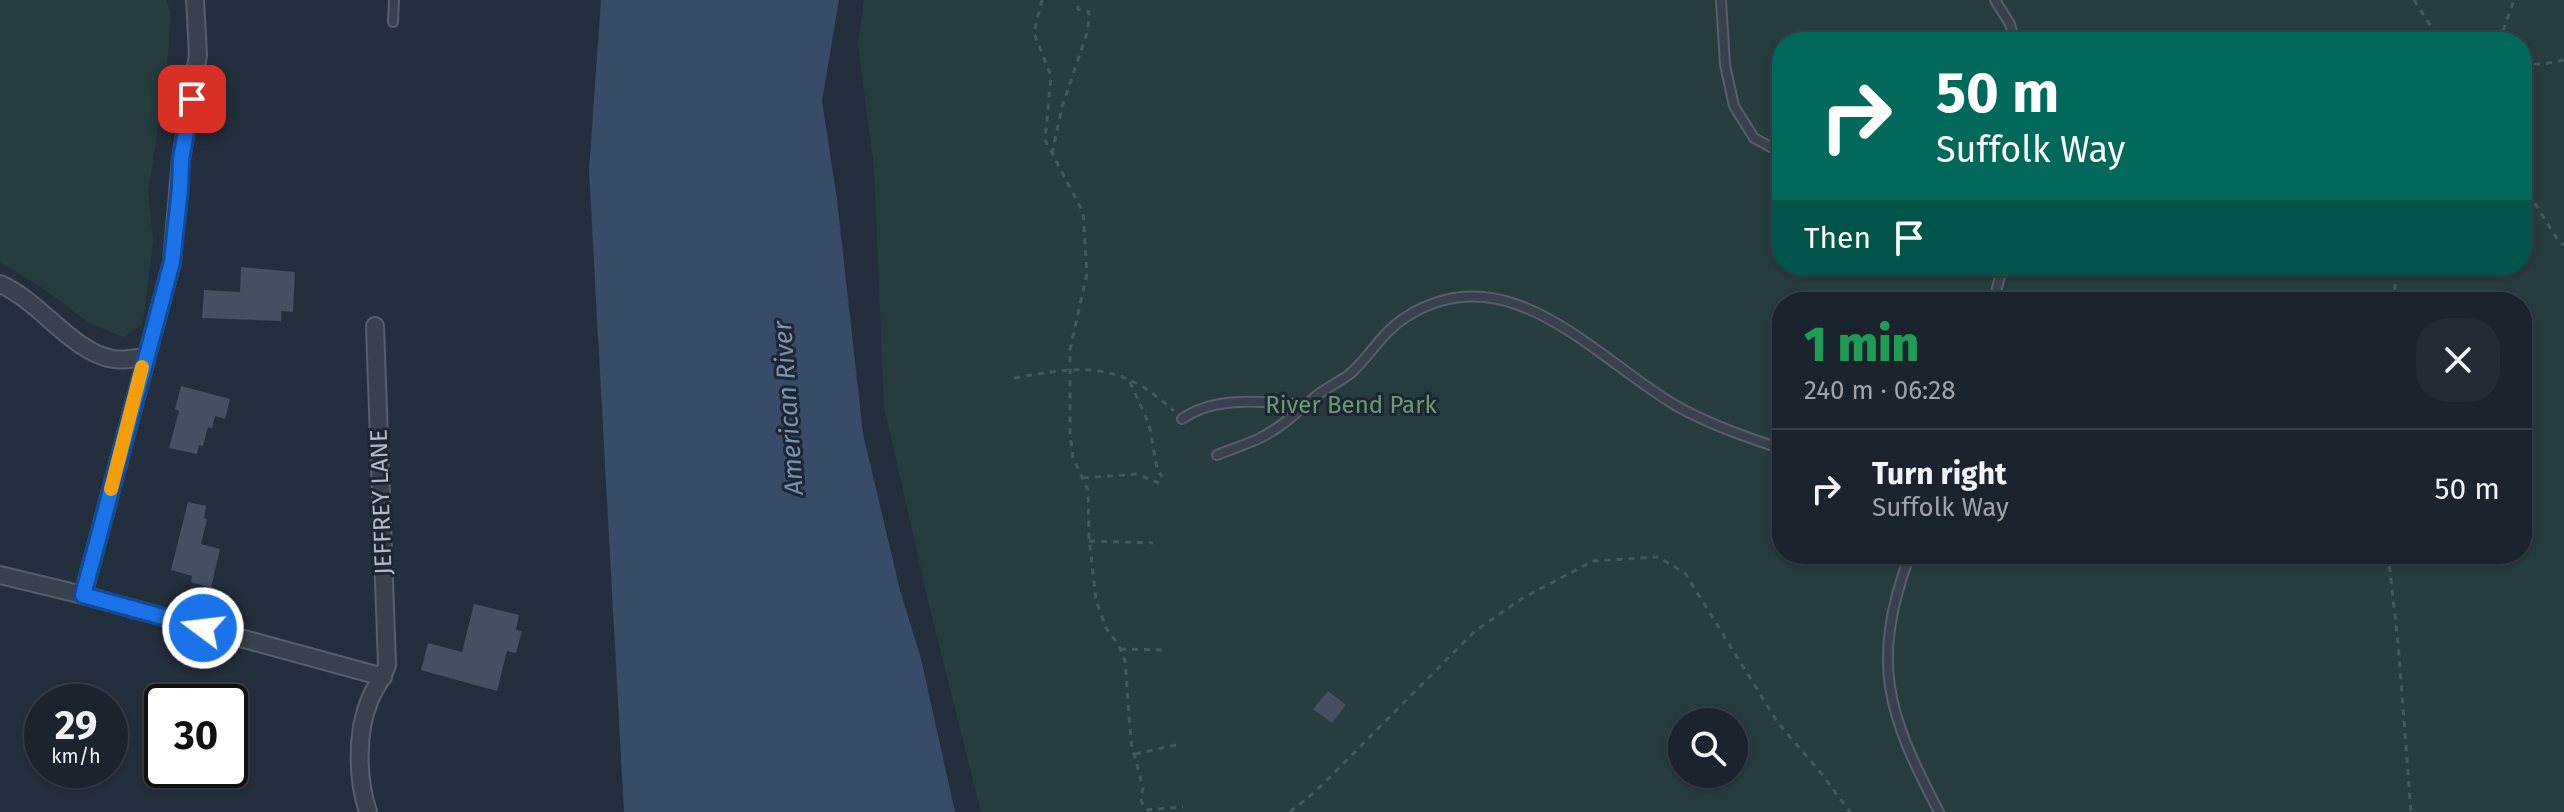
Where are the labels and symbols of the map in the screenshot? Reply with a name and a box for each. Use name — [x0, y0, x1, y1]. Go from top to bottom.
pin — [158, 65, 226, 133]
water label: American River — [767, 319, 810, 497]
park label: River Bend Park — [1265, 391, 1437, 419]
street label: JEFFREY LANE — [364, 429, 398, 575]
position arrow — [161, 586, 245, 670]
speed limit sign: 30 — [144, 684, 248, 788]

